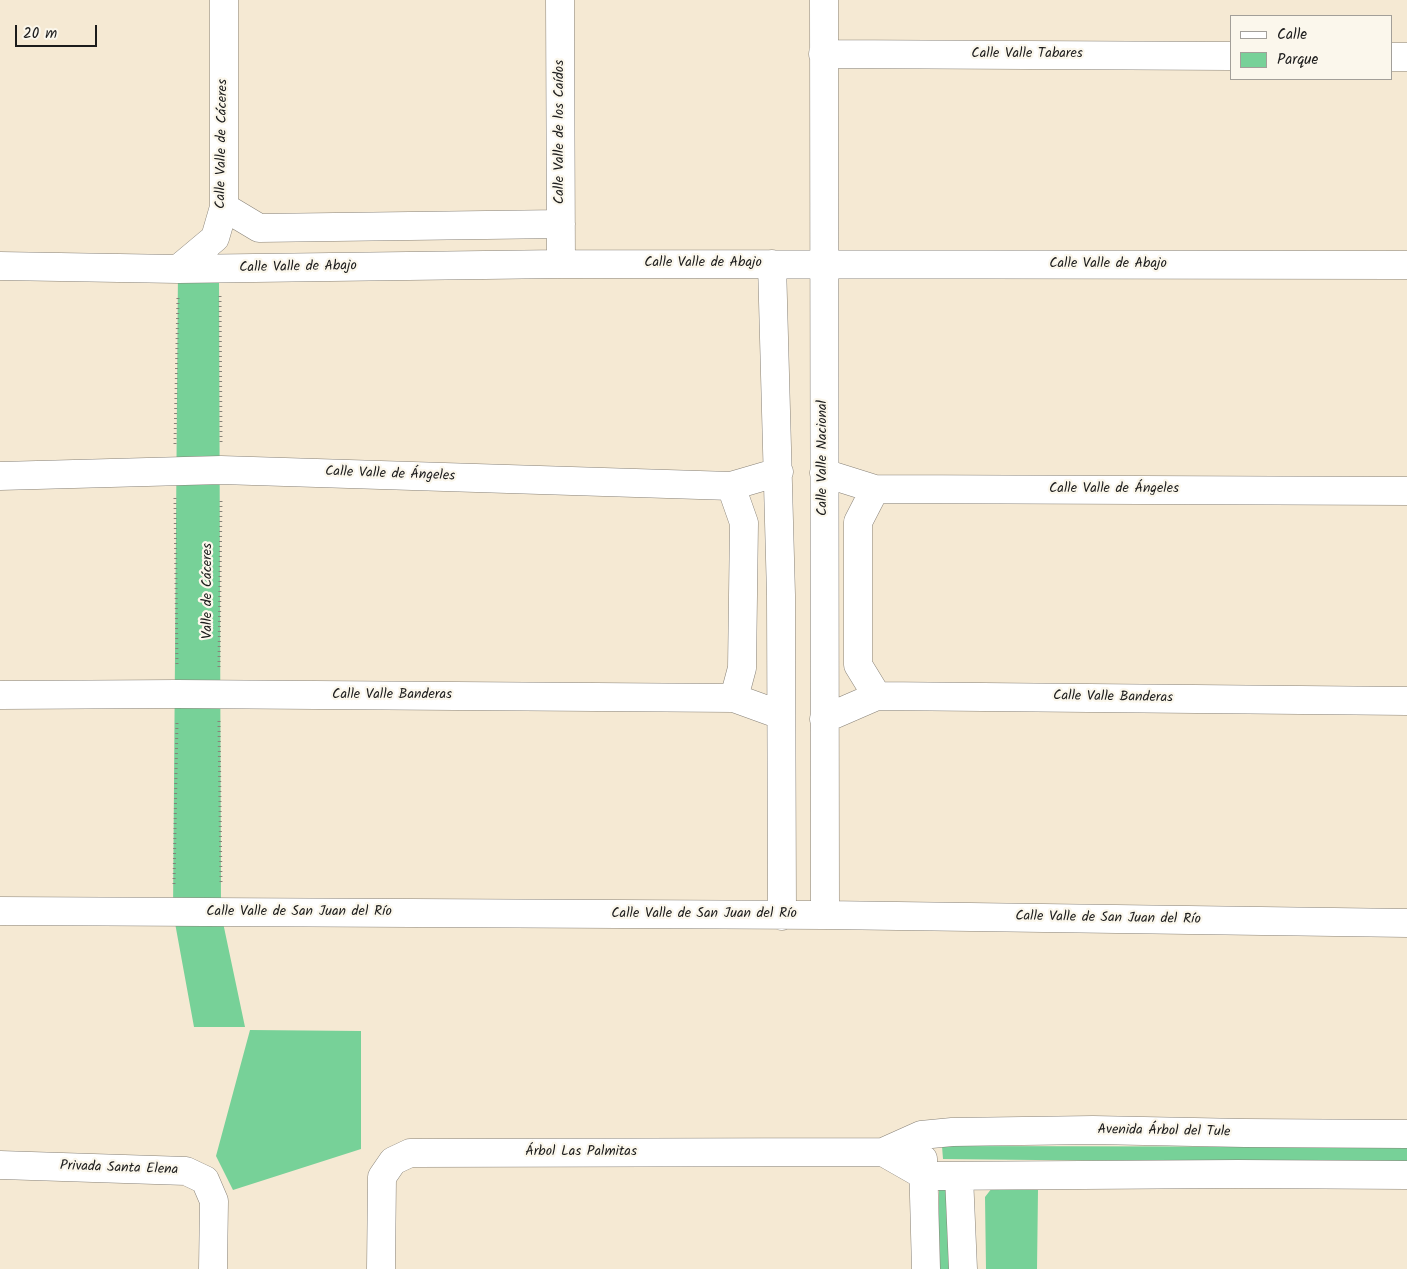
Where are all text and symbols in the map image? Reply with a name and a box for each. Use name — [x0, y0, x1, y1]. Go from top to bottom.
scale bar — [18, 15, 100, 47]
legend — [1230, 15, 1392, 80]
text: 20 m — [23, 22, 57, 46]
text: Calle — [1277, 23, 1307, 47]
street label: Calle Valle Tabares — [971, 47, 1083, 63]
text: Parque — [1277, 48, 1318, 72]
street label: Calle Valle de los Caídos — [553, 60, 569, 204]
street label: Calle Valle de Cáceres — [213, 79, 233, 209]
street label: Calle Valle de Abajo — [644, 256, 762, 272]
street label: Calle Valle de Abajo — [1049, 257, 1167, 273]
street label: Calle Valle de Abajo — [239, 259, 357, 277]
street label: Calle Valle Nacional — [816, 400, 832, 516]
street label: Calle Valle de Ángeles — [325, 464, 455, 486]
street label: Calle Valle de Ángeles — [1049, 482, 1179, 498]
street label: Valle de Cáceres — [201, 543, 217, 639]
street label: Calle Valle Banderas — [332, 688, 452, 704]
street label: Calle Valle Banderas — [1053, 689, 1173, 707]
street label: Calle Valle de San Juan del Río — [206, 905, 392, 921]
street label: Calle Valle de San Juan del Río — [611, 907, 797, 923]
street label: Calle Valle de San Juan del Río — [1015, 909, 1201, 929]
street label: Avenida Árbol del Tule — [1097, 1122, 1231, 1142]
street label: Árbol Las Palmitas — [525, 1145, 637, 1161]
street label: Privada Santa Elena — [60, 1159, 178, 1179]

